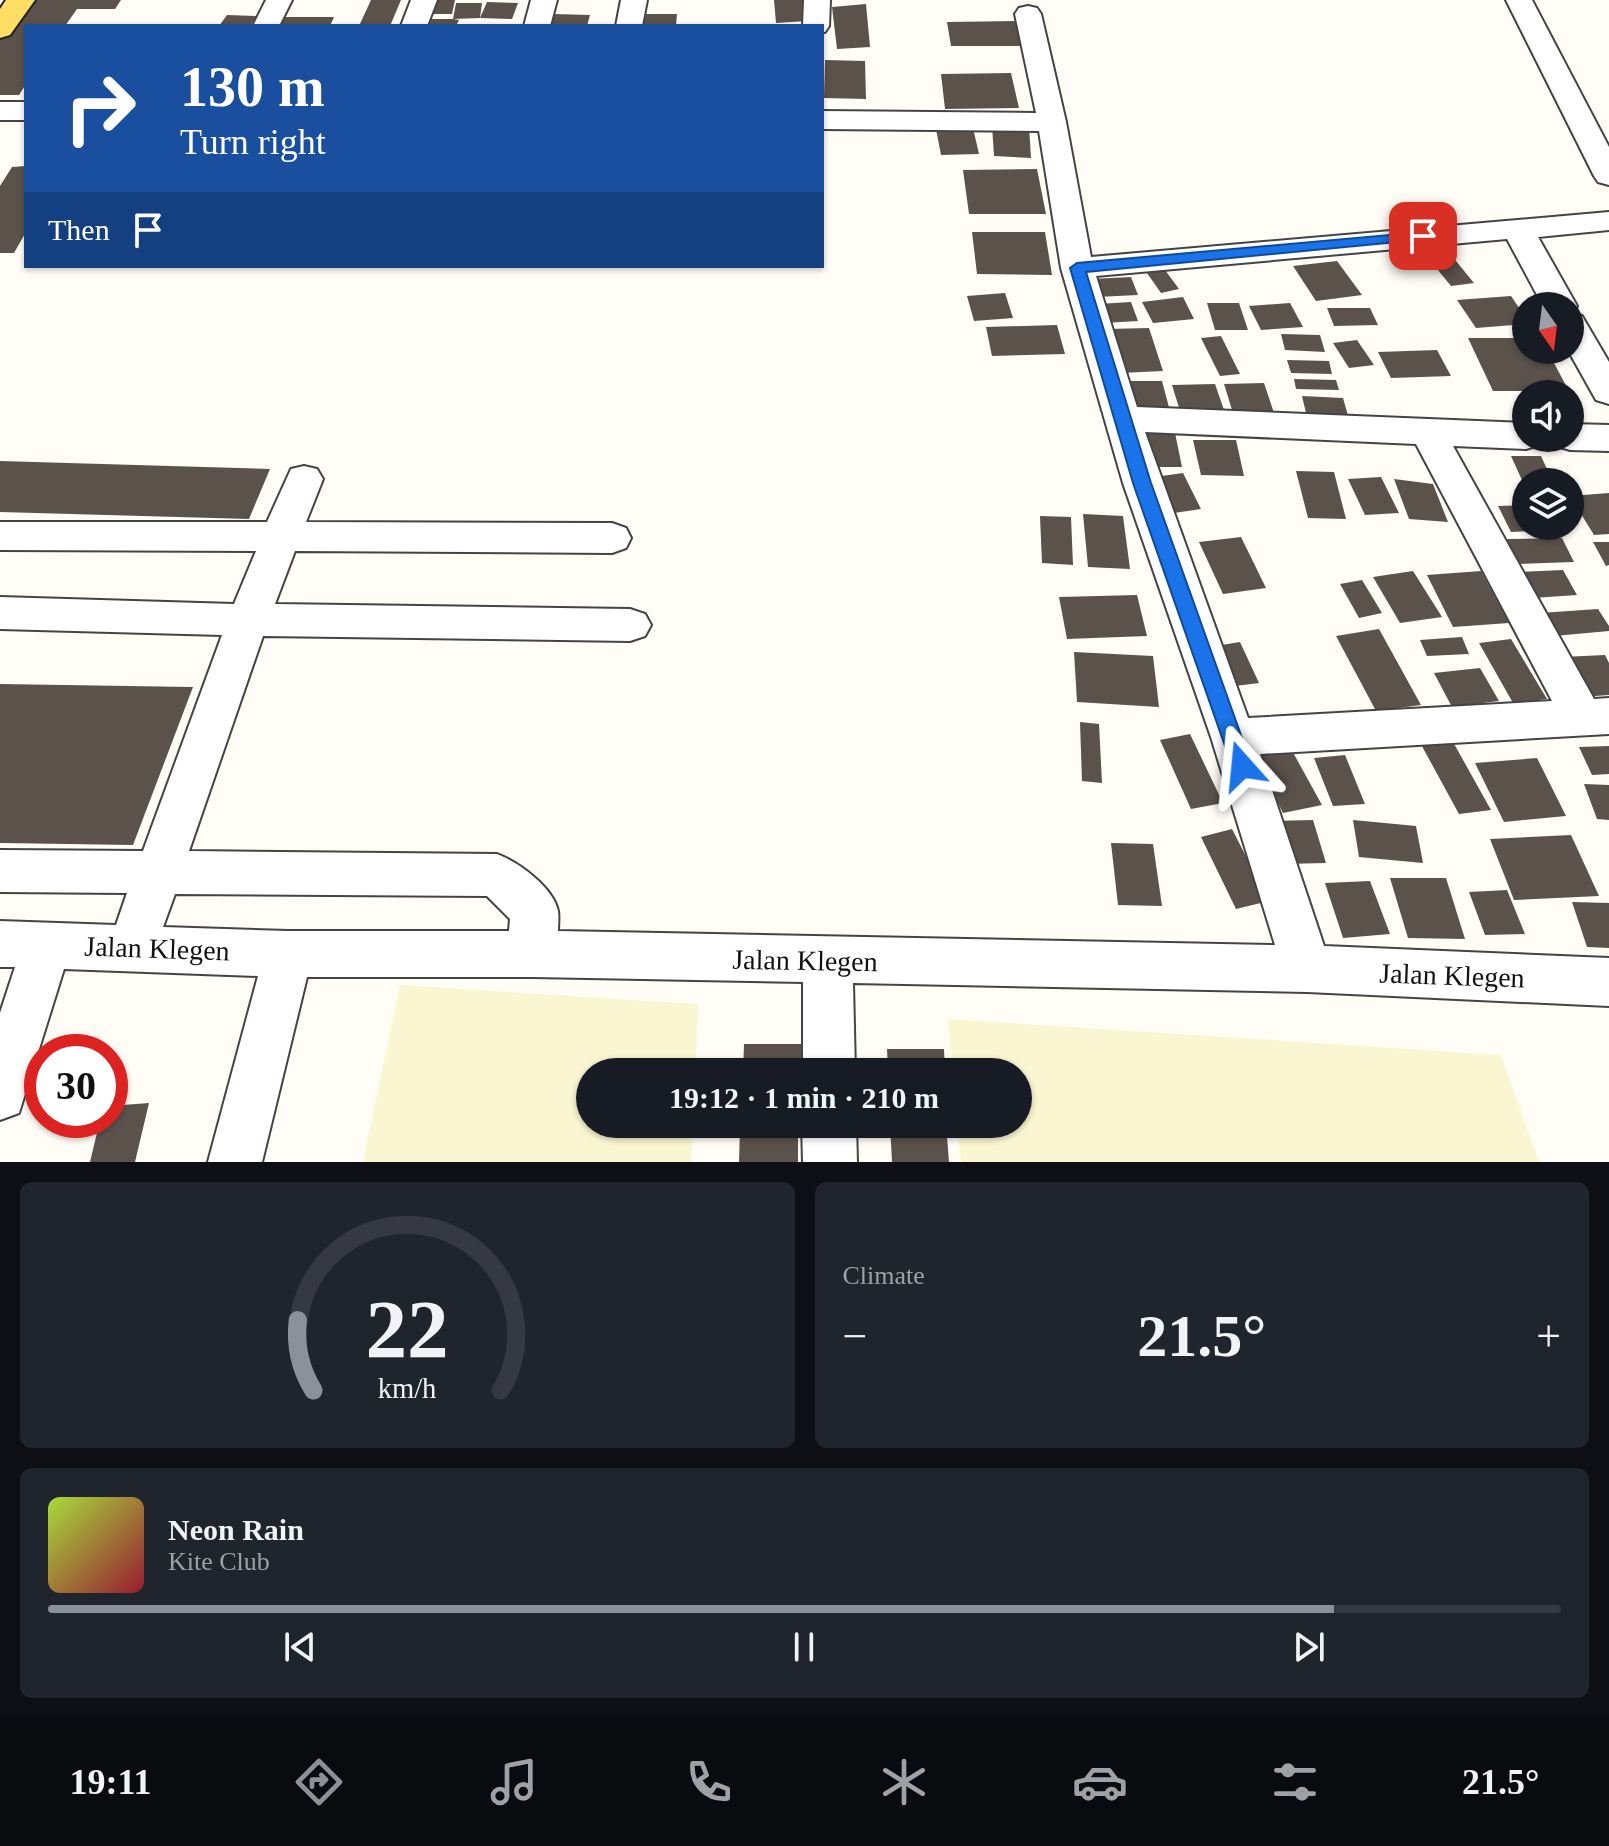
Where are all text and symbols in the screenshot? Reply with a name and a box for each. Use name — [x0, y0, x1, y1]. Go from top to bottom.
icon: right — [48, 56, 152, 160]
text: 130 m — [180, 56, 325, 118]
text: Turn right — [180, 122, 326, 162]
pin — [1389, 202, 1457, 270]
icon: arrive — [126, 208, 170, 252]
text: Then — [48, 213, 110, 246]
icon: arrive — [1401, 214, 1445, 258]
north arrow — [1512, 292, 1584, 364]
map controls — [1512, 292, 1584, 540]
button: sound — [1512, 380, 1584, 452]
button: layers — [1512, 468, 1584, 540]
position arrow — [1200, 724, 1284, 808]
street label: Jalan Klegen — [84, 930, 230, 967]
street label: Jalan Klegen — [732, 944, 878, 977]
street label: Jalan Klegen — [1379, 957, 1525, 994]
speed limit sign: 30 — [24, 1034, 128, 1138]
text: 19:12 · 1 min · 210 m — [669, 1081, 939, 1114]
text: Climate — [843, 1261, 925, 1290]
text: 22 — [366, 1283, 449, 1375]
text: 21.5° — [1137, 1303, 1266, 1369]
text: − — [843, 1312, 867, 1361]
text: + — [1536, 1312, 1561, 1361]
text: km/h — [378, 1373, 437, 1404]
text: Neon Rain — [168, 1513, 304, 1546]
text: Kite Club — [168, 1547, 270, 1576]
icon: previous — [278, 1625, 322, 1669]
icon: pause — [782, 1625, 826, 1669]
icon: next — [1287, 1625, 1331, 1669]
icon: directions — [291, 1754, 347, 1810]
icon: music — [486, 1754, 542, 1810]
icon: phone — [681, 1754, 737, 1810]
icon: climate — [876, 1754, 932, 1810]
icon: car — [1072, 1754, 1128, 1810]
icon: filters — [1267, 1754, 1323, 1810]
text: 19:11 — [70, 1762, 152, 1802]
text: 21.5° — [1462, 1762, 1539, 1802]

